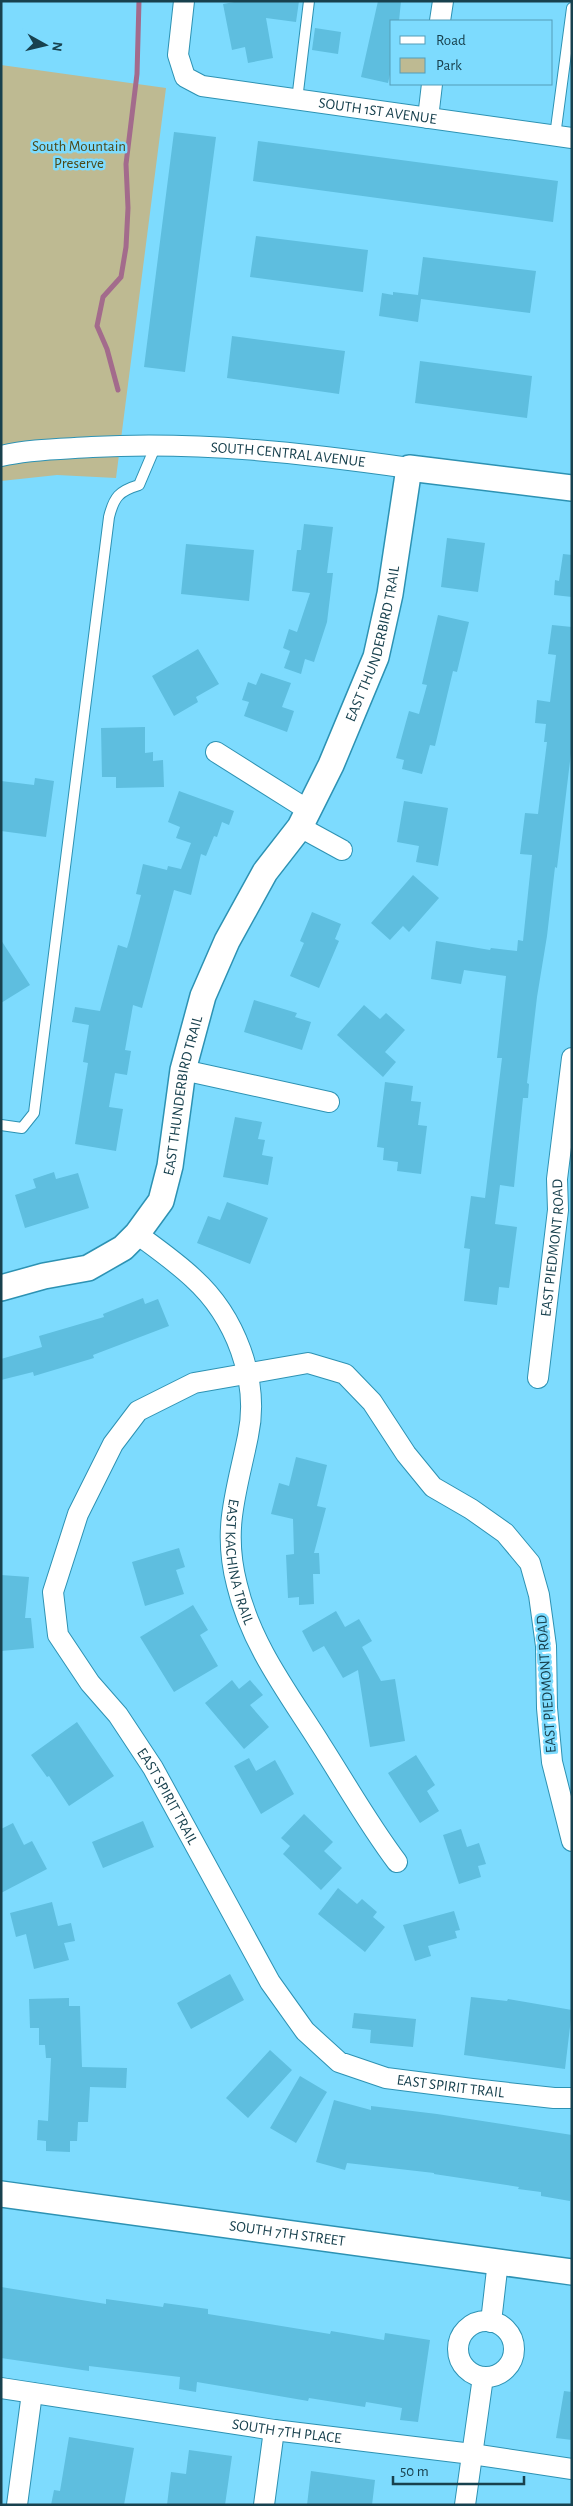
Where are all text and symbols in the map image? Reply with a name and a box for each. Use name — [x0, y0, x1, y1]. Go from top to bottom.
north arrow — [20, 20, 70, 70]
legend — [390, 20, 553, 85]
text: Road — [436, 33, 466, 48]
text: N — [49, 41, 64, 52]
text: Park — [436, 58, 462, 73]
street label: SOUTH 1ST AVENUE — [318, 95, 437, 127]
park label: South Mountain Preserve — [32, 139, 126, 171]
street label: SOUTH CENTRAL AVENUE — [210, 440, 366, 470]
street label: EAST THUNDERBIRD TRAIL — [343, 564, 402, 724]
street label: EAST THUNDERBIRD TRAIL — [161, 1013, 206, 1177]
street label: EAST PIEDMONT ROAD — [538, 1178, 566, 1318]
street label: EAST KACHINA TRAIL — [223, 1498, 256, 1627]
street label: EAST PIEDMONT ROAD — [534, 1614, 559, 1754]
street label: EAST SPIRIT TRAIL — [134, 1746, 201, 1848]
street label: EAST SPIRIT TRAIL — [396, 2072, 506, 2101]
street label: SOUTH 7TH STREET — [228, 2218, 347, 2249]
street label: SOUTH 7TH PLACE — [231, 2417, 342, 2446]
scale bar — [393, 2454, 524, 2486]
text: 50 m — [400, 2464, 429, 2479]

